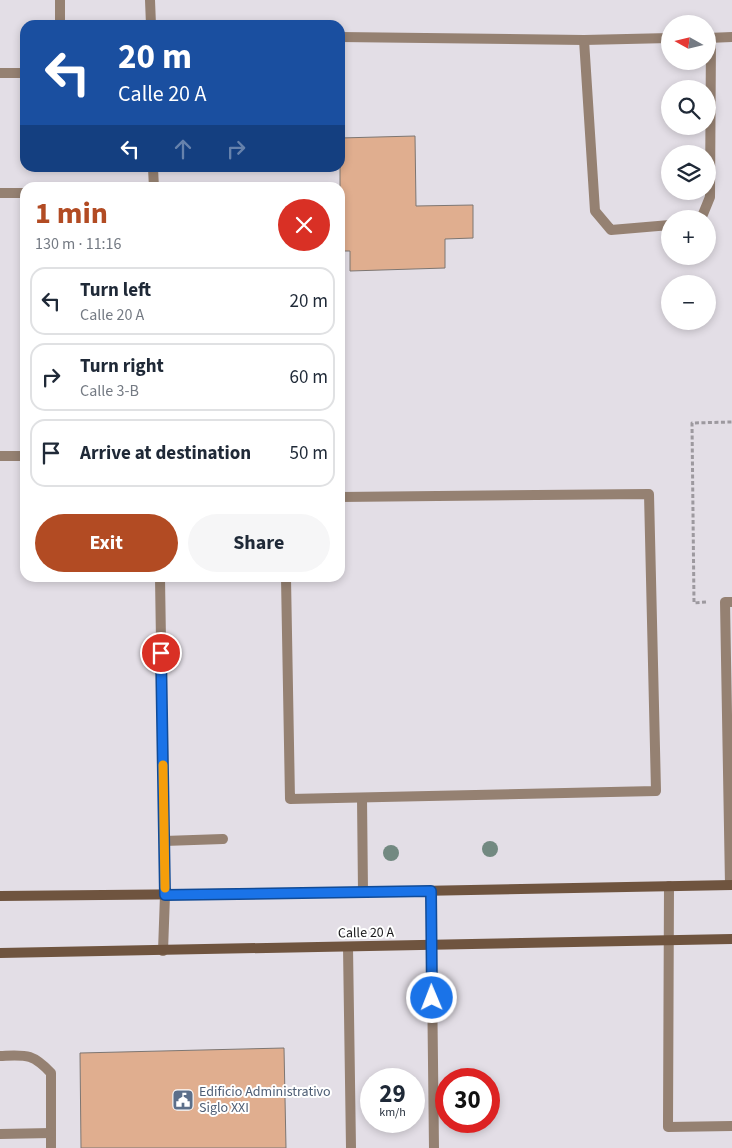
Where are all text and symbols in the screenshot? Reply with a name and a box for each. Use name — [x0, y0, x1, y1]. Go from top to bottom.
north arrow — [661, 15, 716, 70]
map controls — [661, 15, 716, 330]
text: 20 m — [118, 32, 192, 82]
icon: left — [35, 40, 100, 105]
text: Calle 20 A — [118, 78, 206, 110]
button: search — [661, 80, 716, 135]
icon: left — [116, 135, 144, 163]
icon: ahead — [169, 135, 197, 163]
icon: right — [222, 135, 250, 163]
button: layers — [661, 145, 716, 200]
text: 1 min — [35, 192, 108, 235]
button: close — [278, 199, 330, 251]
button: + — [661, 210, 716, 265]
text: 130 m · 11:16 — [35, 233, 122, 255]
button: − — [661, 275, 716, 330]
text: Turn left — [80, 277, 151, 304]
icon: left — [37, 287, 65, 315]
text: 20 m — [290, 288, 328, 315]
text: Calle 20 A — [80, 304, 144, 326]
text: Turn right — [80, 353, 164, 380]
icon: right — [37, 363, 65, 391]
text: 60 m — [290, 364, 328, 391]
text: Calle 3-B — [80, 380, 139, 402]
icon: arrive — [37, 439, 65, 467]
text: Arrive at destination — [80, 440, 251, 467]
text: 50 m — [290, 440, 328, 467]
button: Exit — [35, 514, 178, 572]
button: Share — [188, 514, 330, 572]
pin — [140, 632, 182, 674]
icon: arrive — [147, 639, 175, 667]
street label: Calle 20 A — [338, 923, 395, 943]
position arrow — [405, 971, 457, 1023]
speed limit sign: 30 — [435, 1068, 500, 1133]
text: 29 — [379, 1076, 406, 1112]
place label: Edificio Administrativo Siglo XXI — [199, 1082, 331, 1118]
public building icon: Edificio Administrativo Siglo XXI — [171, 1088, 195, 1112]
text: km/h — [379, 1104, 406, 1121]

